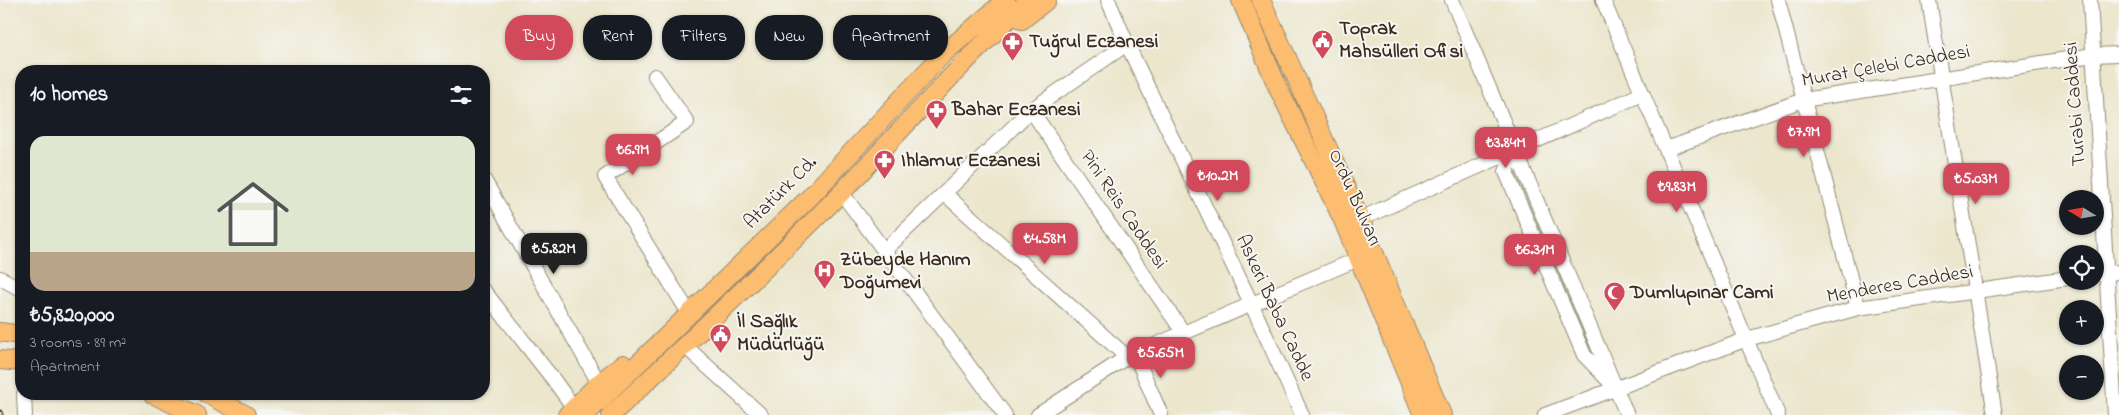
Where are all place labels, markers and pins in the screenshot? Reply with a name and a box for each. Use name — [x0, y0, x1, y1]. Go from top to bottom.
place label: Toprak Mahsülleri Ofisi — [1339, 15, 1464, 67]
place label: Tuğrul Eczanesi — [1029, 28, 1159, 58]
public building icon: Toprak Mahsülleri Ofisi — [1311, 29, 1335, 60]
pharmacy icon: Tuğrul Eczanesi — [1001, 30, 1025, 61]
place label: Bahar Eczanesi — [951, 96, 1081, 125]
pharmacy icon: Bahar Eczanesi — [924, 98, 948, 129]
pin: ₺7.9M — [1769, 116, 1839, 158]
pin: ₺3.84M — [1465, 126, 1547, 169]
pin: ₺6.9M — [598, 134, 668, 176]
place label: Ihlamur Eczanesi — [901, 147, 1041, 176]
pharmacy icon: Ihlamur Eczanesi — [873, 149, 897, 180]
pin: ₺10.2M — [1177, 160, 1259, 202]
pin: ₺5.03M — [1935, 162, 2017, 205]
pin: ₺9.83M — [1636, 170, 1718, 213]
pin: ₺4.58M — [1004, 222, 1086, 265]
pin: ₺5.82M — [513, 232, 595, 275]
pin: ₺6.31M — [1494, 234, 1576, 276]
place label: Zübeyde Hanım Doğumevi — [839, 246, 971, 299]
hospital icon: Zübeyde Hanım Doğumevi — [812, 259, 836, 290]
place label: Dumlupınar Cami — [1629, 279, 1774, 308]
mosque icon: Dumlupınar Cami — [1602, 281, 1626, 312]
place label: İl Sağlık Müdürlüğü — [737, 308, 824, 361]
public building icon: İl Sağlık Müdürlüğü — [709, 322, 733, 353]
pin: ₺5.65M — [1120, 336, 1202, 379]

